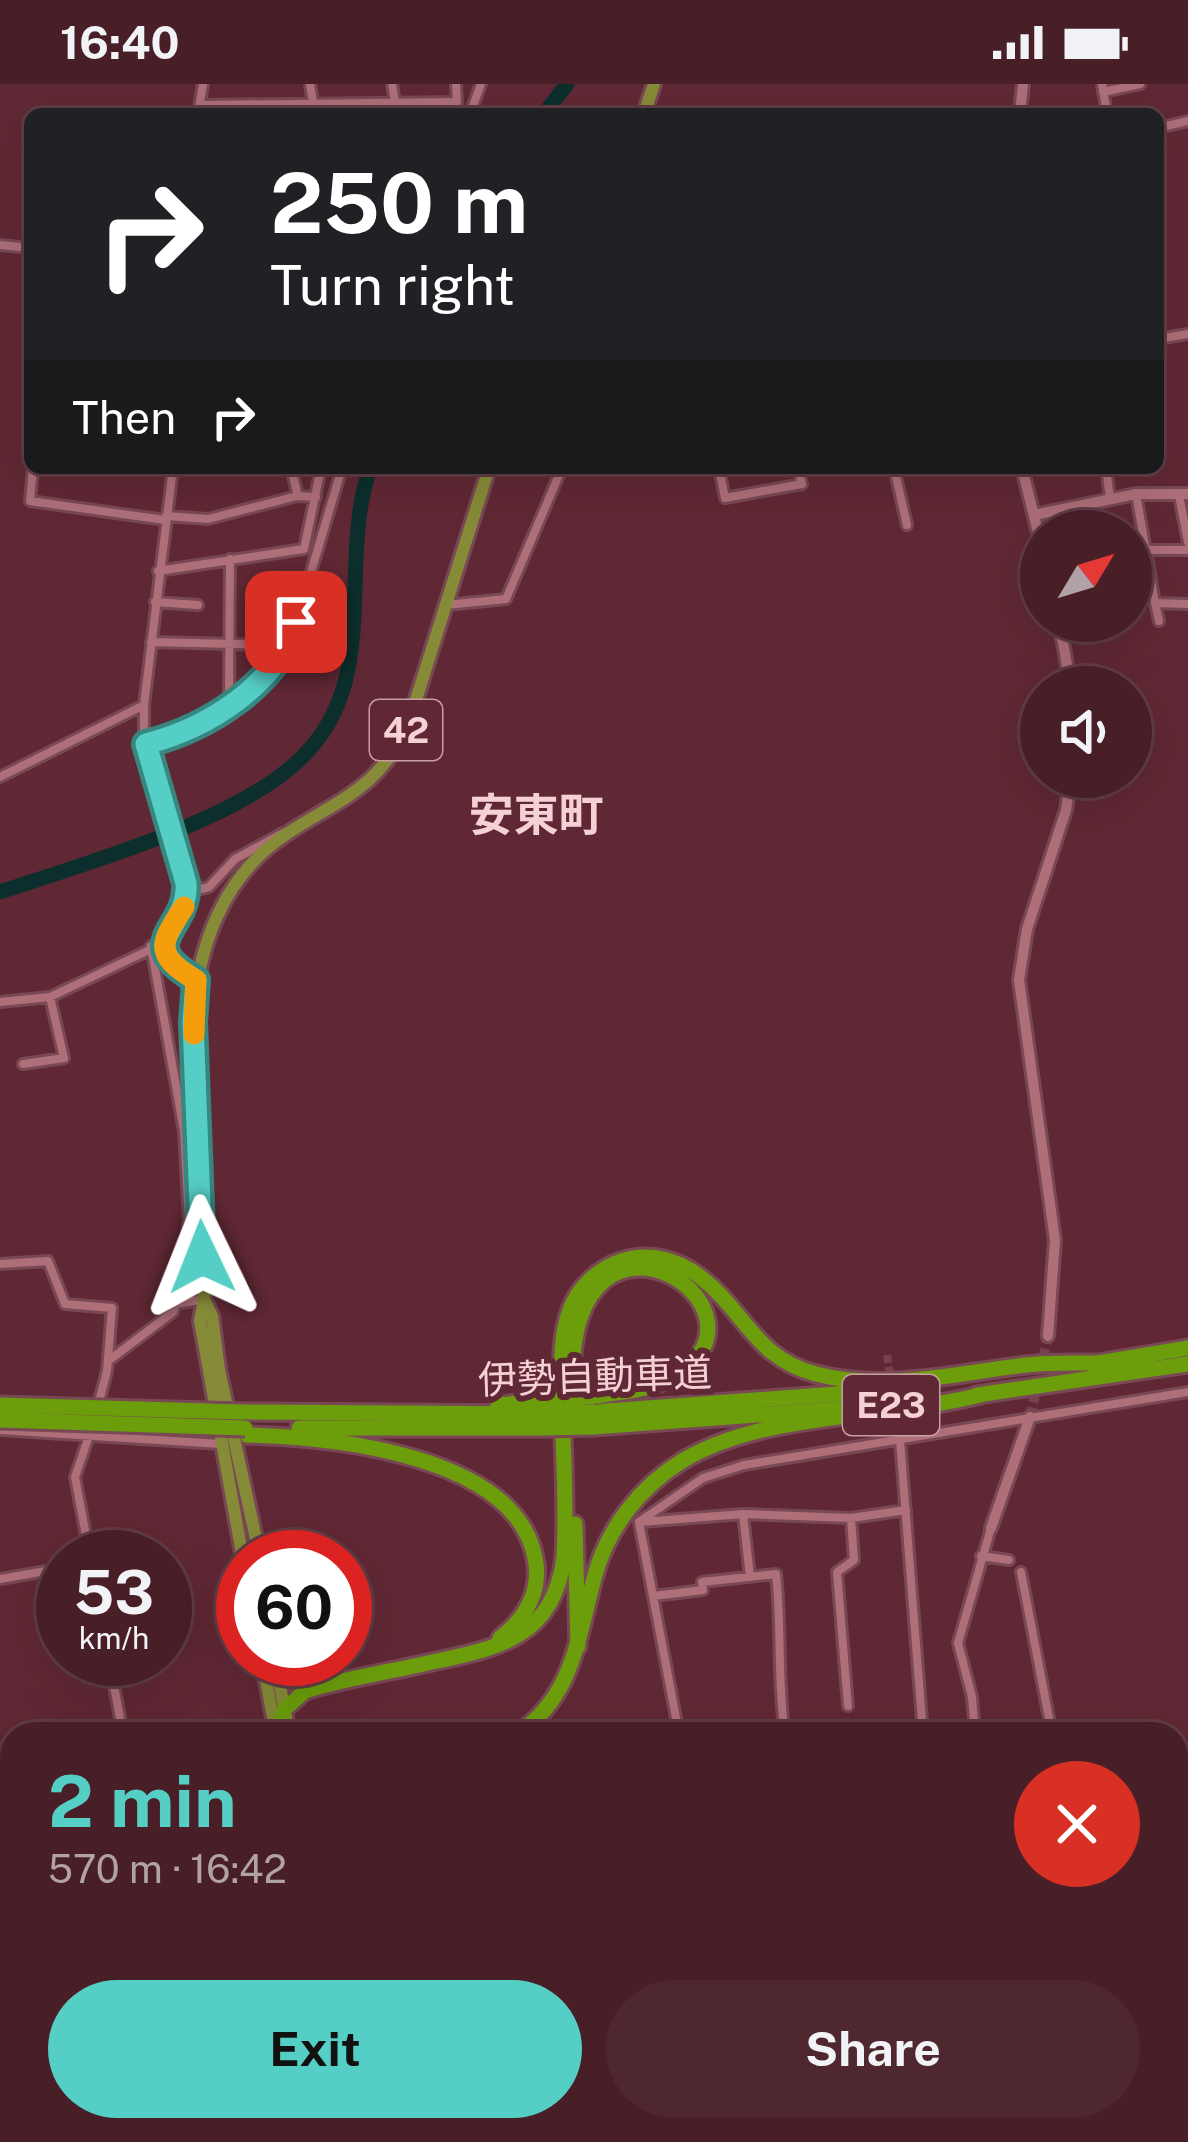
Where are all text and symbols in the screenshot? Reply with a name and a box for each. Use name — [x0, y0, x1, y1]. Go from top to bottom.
text: 16:40 — [60, 16, 180, 69]
text: 250 m — [270, 153, 528, 252]
icon: right — [72, 156, 228, 312]
text: Turn right — [270, 254, 515, 317]
icon: right — [200, 384, 266, 450]
text: Then — [72, 391, 176, 444]
north arrow — [1020, 510, 1152, 642]
map controls — [1020, 510, 1152, 798]
pin — [245, 571, 347, 673]
icon: arrive — [263, 589, 329, 655]
button: sound — [1020, 666, 1152, 798]
road number: 42 — [370, 700, 442, 760]
district label: 安東町 — [468, 788, 604, 841]
position arrow — [139, 1194, 265, 1320]
street label: 伊勢自動車道 — [477, 1349, 713, 1403]
road number: E23 — [843, 1375, 939, 1435]
speed limit sign: 60 — [216, 1530, 372, 1686]
text: 53 — [74, 1557, 154, 1628]
text: km/h — [79, 1620, 149, 1656]
text: 2 min — [48, 1759, 237, 1843]
button: close — [1014, 1761, 1140, 1887]
text: 570 m · 16:42 — [48, 1846, 287, 1892]
button: Exit — [48, 1980, 582, 2118]
button: Share — [606, 1980, 1140, 2118]

